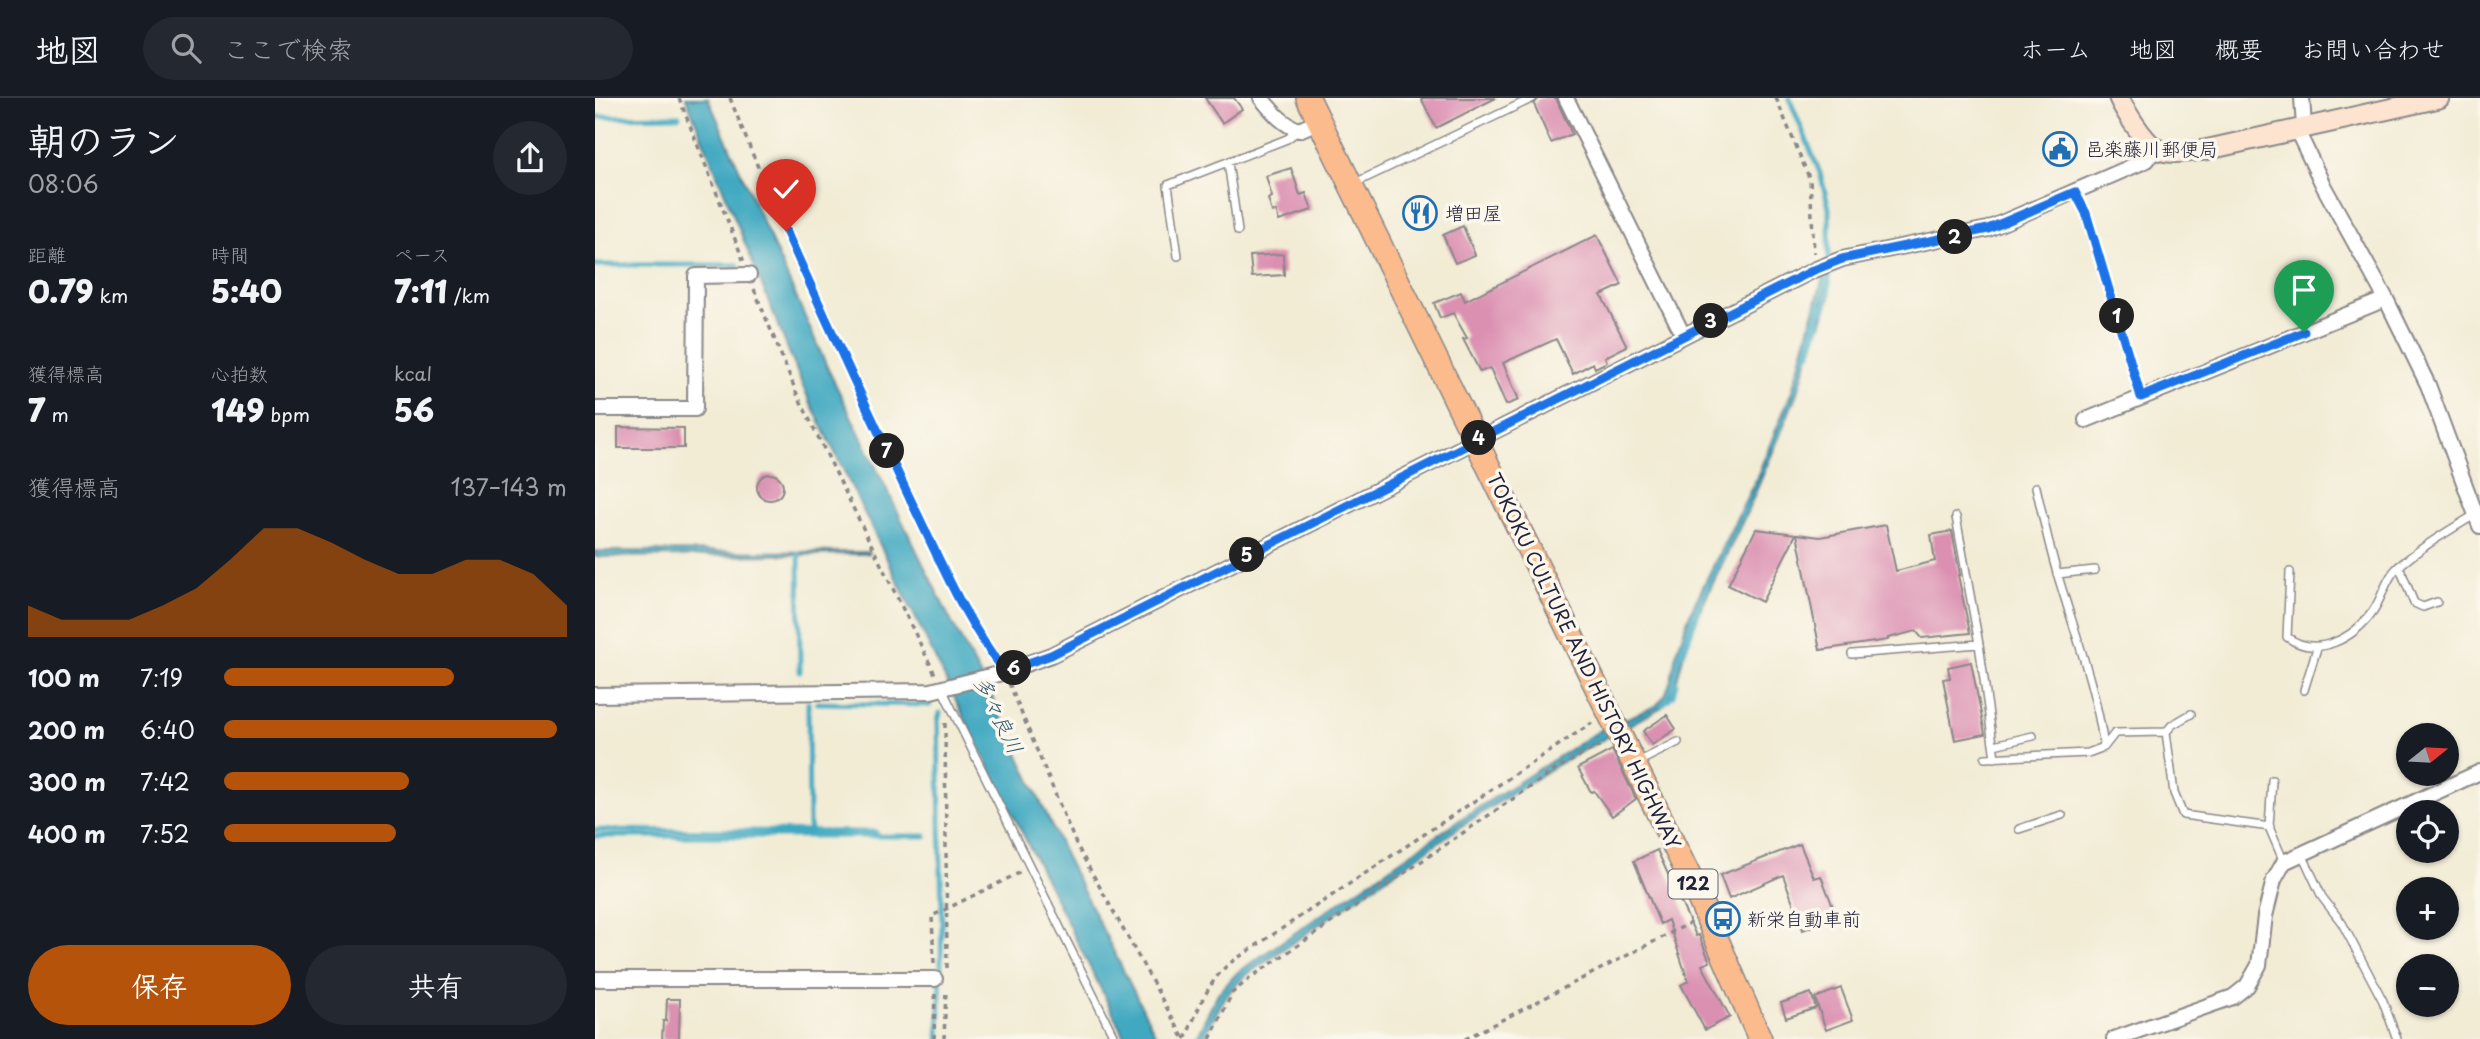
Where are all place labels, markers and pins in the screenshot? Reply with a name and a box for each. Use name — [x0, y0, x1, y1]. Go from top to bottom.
public building icon: 邑楽藤川郵便局 — [2041, 130, 2079, 168]
place label: 邑楽藤川郵便局 — [2085, 134, 2218, 162]
pin — [756, 159, 816, 231]
restaurant icon: 増田屋 — [1401, 194, 1439, 232]
place label: 増田屋 — [1445, 198, 1502, 226]
pin: 2 — [1937, 220, 1973, 254]
pin — [2274, 260, 2334, 332]
pin: 1 — [2099, 298, 2135, 333]
pin: 3 — [1693, 304, 1729, 339]
pin: 4 — [1461, 420, 1497, 456]
pin: 7 — [869, 434, 905, 468]
pin: 5 — [1229, 538, 1265, 573]
pin: 6 — [997, 650, 1031, 686]
bus stop icon: 新栄自動車前 — [1704, 900, 1742, 938]
place label: 新栄自動車前 — [1747, 904, 1861, 932]

